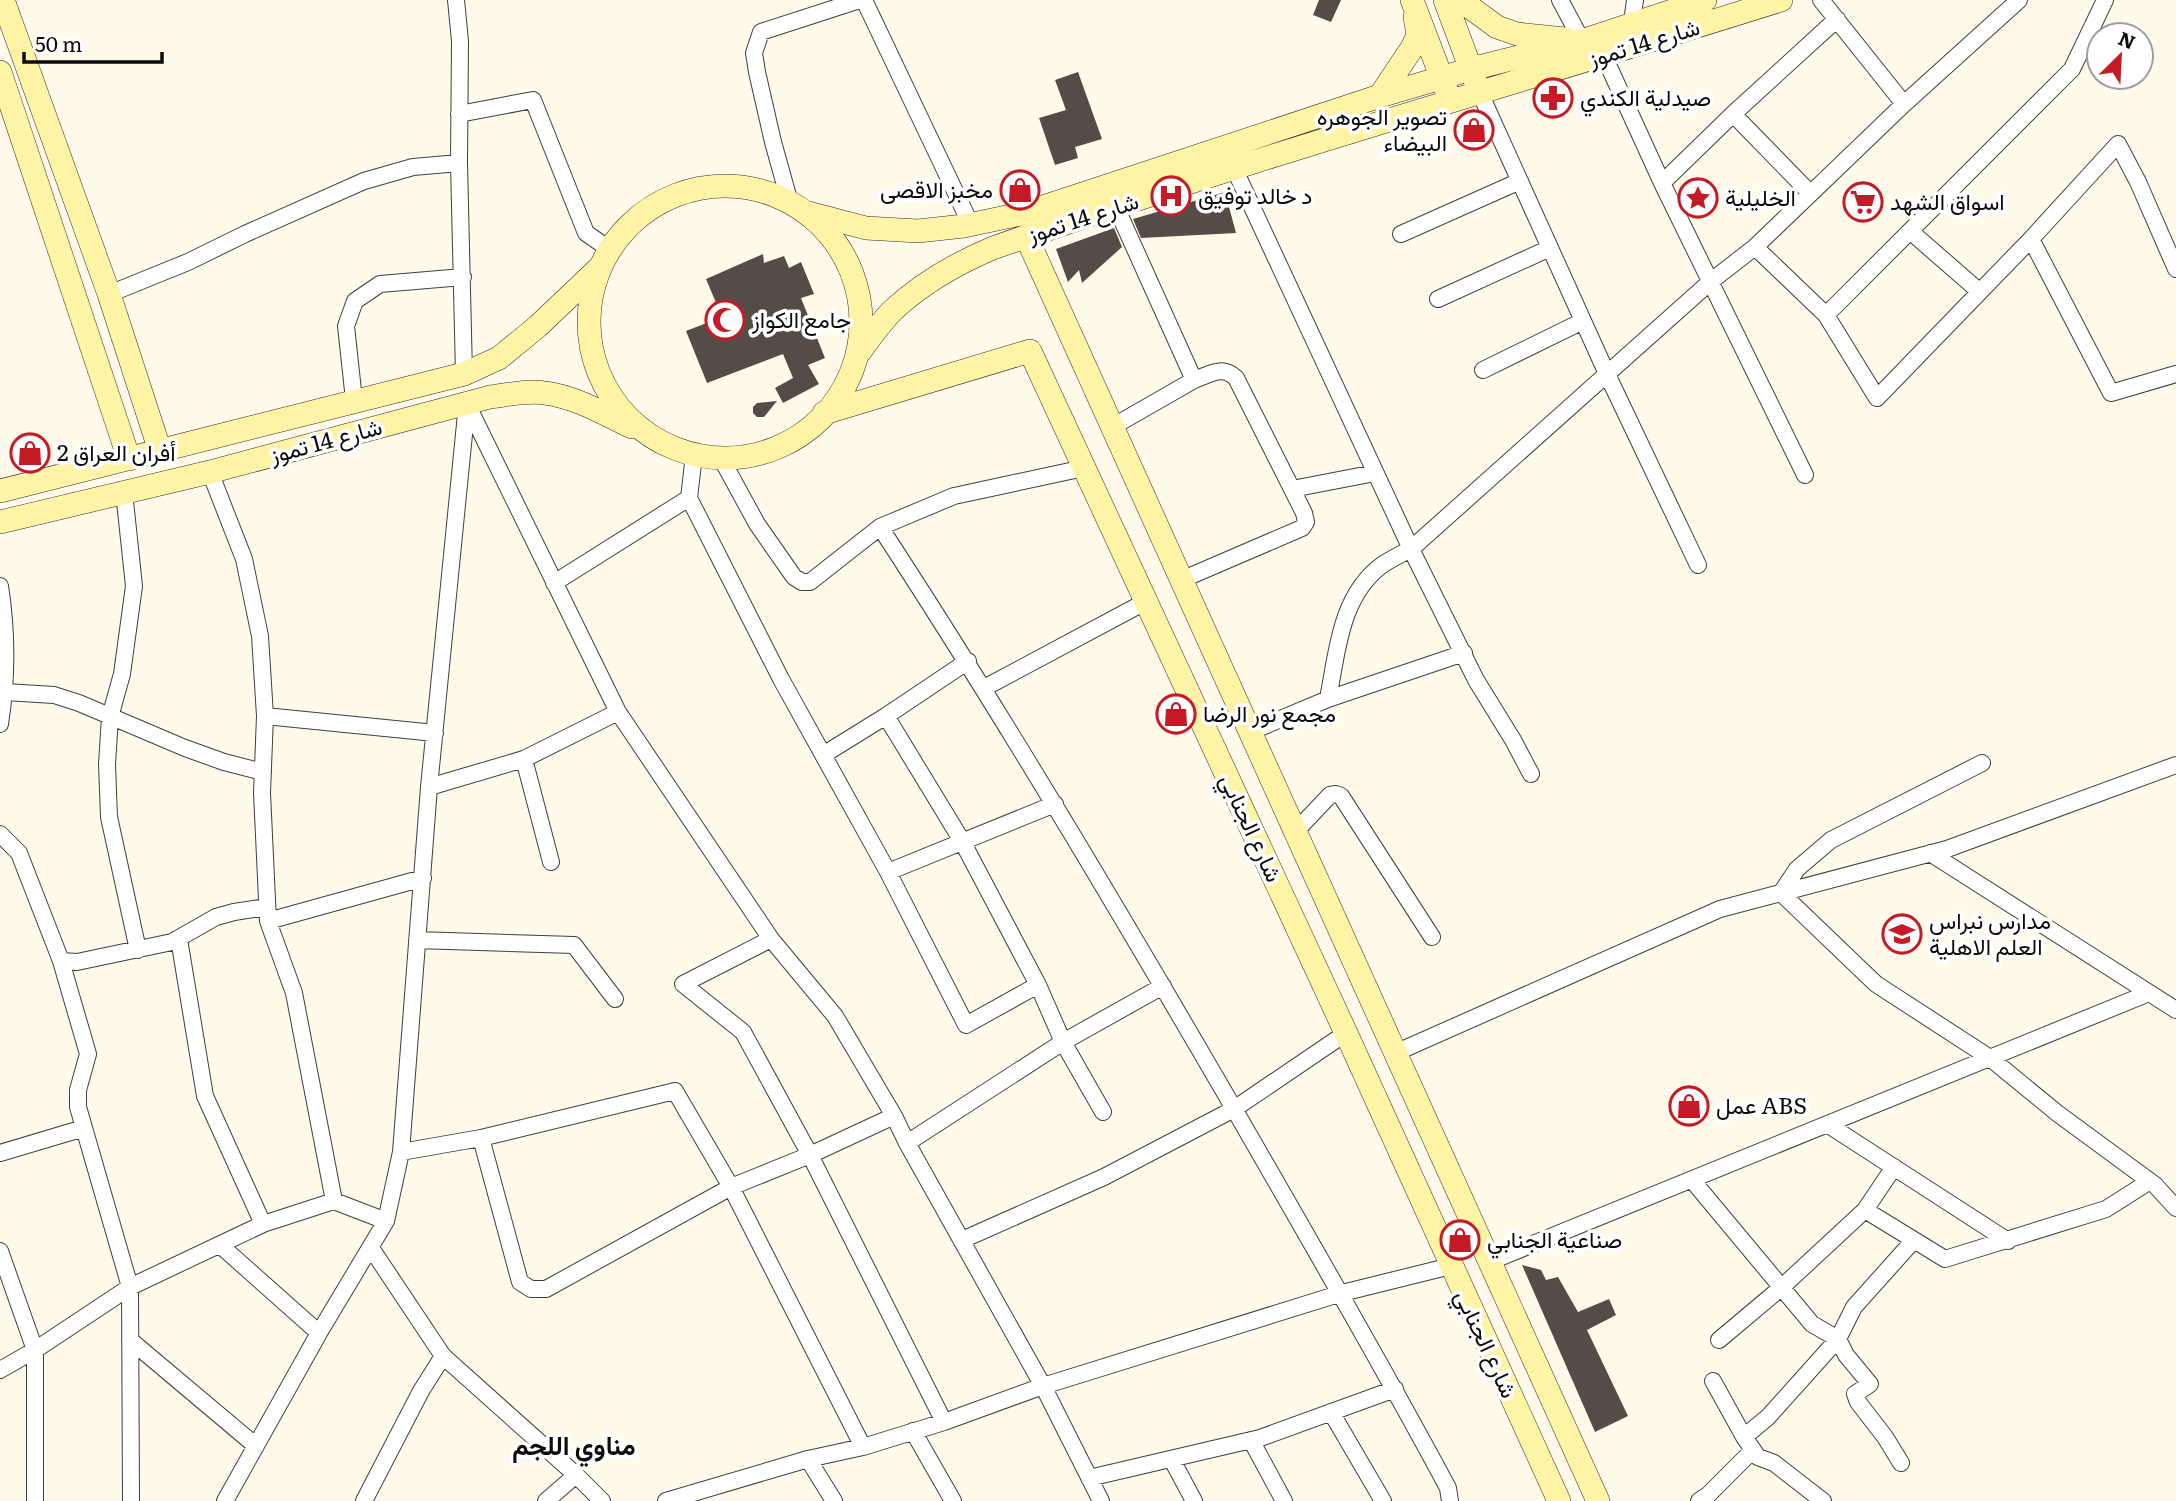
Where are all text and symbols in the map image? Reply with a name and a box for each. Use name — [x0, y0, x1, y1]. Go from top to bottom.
street label: شارع 14 تموز — [1583, 8, 1704, 75]
scale bar — [24, 21, 163, 65]
north arrow — [2085, 21, 2155, 91]
text: N — [2114, 24, 2140, 56]
text: 50 m — [35, 27, 82, 58]
pharmacy icon: صيدلية الكندي — [1532, 77, 1574, 119]
place label: صيدلية الكندي — [1580, 79, 1711, 117]
place label: تصوير الجوهره البيضاء — [1317, 98, 1447, 158]
shop icon: تصوير الجوهره البيضاء — [1453, 109, 1495, 151]
shop icon: مخبز الاقصى — [999, 169, 1041, 211]
place label: مخبز الاقصى — [880, 171, 993, 205]
hospital icon: د خالد توفيق — [1150, 175, 1192, 217]
place label: د خالد توفيق — [1198, 177, 1312, 211]
place icon: الخليلية — [1677, 177, 1719, 219]
place label: الخليلية — [1725, 179, 1796, 213]
supermarket icon: اسواق الشهد — [1842, 181, 1884, 223]
street label: شارع 14 تموز — [1022, 182, 1143, 251]
place label: اسواق الشهد — [1890, 183, 2005, 217]
mosque icon: جامع الكواز — [704, 299, 746, 341]
place label: جامع الكواز — [751, 301, 851, 336]
street label: شارع 14 تموز — [265, 408, 386, 472]
shop icon: أفران العراق 2 — [9, 432, 51, 474]
place label: أفران العراق 2 — [57, 434, 176, 468]
shop icon: مجمع نور الرضا — [1155, 693, 1197, 735]
place label: مجمع نور الرضا — [1203, 695, 1336, 730]
street label: شارع الجنابي — [1209, 767, 1293, 889]
place label: مدارس نبراس العلم الاهلية — [1929, 902, 2051, 962]
school or university icon: مدارس نبراس العلم الاهلية — [1881, 913, 1923, 955]
shop icon: عمل ABS — [1668, 1085, 1710, 1127]
place label: عمل ABS — [1716, 1087, 1807, 1121]
shop icon: صناعية الجنابي — [1439, 1219, 1481, 1261]
place label: صناعية الجنابي — [1487, 1221, 1622, 1259]
street label: شارع الجنابي — [1444, 1283, 1528, 1405]
district label: مناوي اللجم — [512, 1424, 636, 1468]

